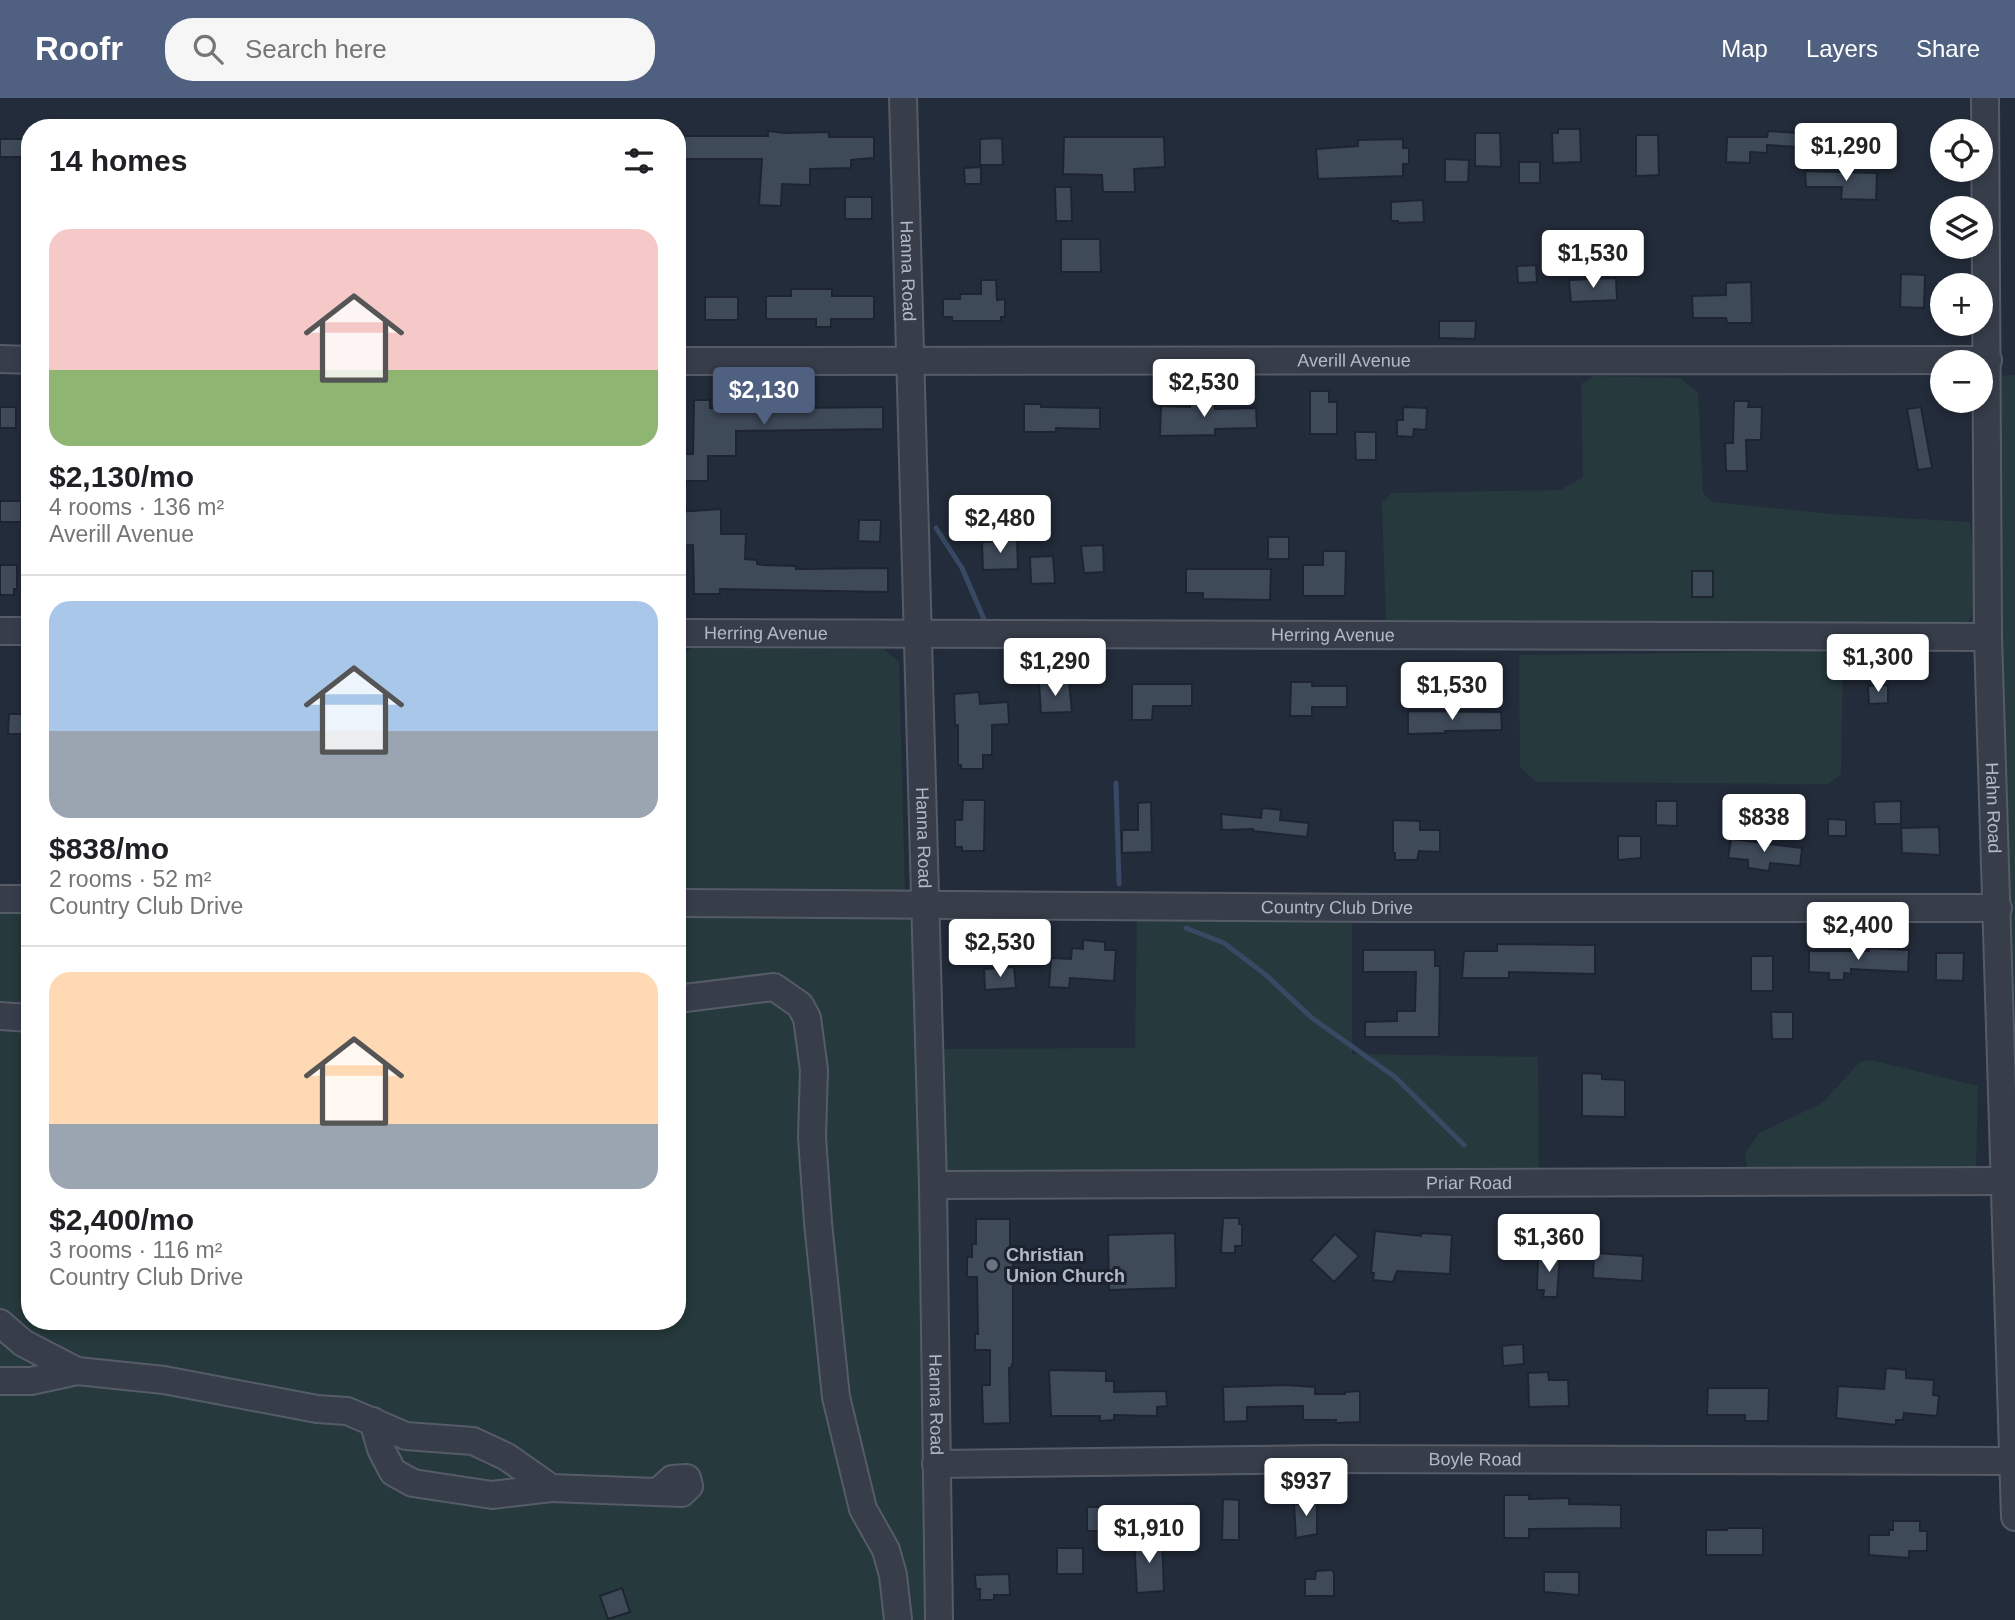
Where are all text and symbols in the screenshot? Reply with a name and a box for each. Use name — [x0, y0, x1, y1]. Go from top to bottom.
search box — [165, 18, 655, 81]
text: Roofr — [35, 30, 123, 67]
icon: search — [189, 30, 227, 68]
text: Search here — [245, 34, 387, 64]
text: Map — [1721, 35, 1768, 62]
text: Layers — [1806, 35, 1878, 62]
text: Share — [1916, 35, 1980, 62]
map controls — [1930, 119, 1993, 413]
button: locate — [1930, 119, 1993, 182]
pin: $1,290 — [1789, 123, 1903, 183]
text: $1,290 — [1811, 133, 1881, 159]
icon: filters — [620, 142, 658, 180]
text: 14 homes — [49, 144, 187, 177]
button: layers — [1930, 196, 1993, 259]
street label: Hanna Road — [896, 220, 919, 322]
pin: $1,530 — [1536, 230, 1650, 290]
text: $1,530 — [1558, 240, 1628, 266]
button: + — [1930, 273, 1993, 336]
icon: home — [291, 275, 417, 401]
street label: Averill Avenue — [1297, 350, 1411, 371]
button: − — [1930, 350, 1993, 413]
pin: $2,530 — [1147, 360, 1261, 419]
pin: $2,130 — [707, 368, 821, 427]
text: $2,530 — [1169, 369, 1239, 395]
text: $2,130 — [729, 377, 799, 403]
text: $2,130/mo — [49, 460, 194, 493]
text: 4 rooms · 136 m² — [49, 494, 224, 520]
pin: $2,480 — [943, 496, 1057, 555]
text: $2,480 — [965, 505, 1035, 531]
text: Averill Avenue — [49, 521, 194, 547]
street label: Herring Avenue — [704, 623, 828, 643]
street label: Herring Avenue — [1271, 625, 1395, 645]
pin: $1,300 — [1821, 634, 1935, 694]
pin: $1,290 — [998, 638, 1112, 698]
text: $1,300 — [1843, 644, 1913, 670]
icon: home — [291, 647, 417, 773]
text: $1,290 — [1020, 648, 1090, 674]
pin: $1,530 — [1395, 662, 1509, 722]
text: $1,530 — [1417, 672, 1487, 698]
street label: Hahn Road — [1982, 762, 2005, 854]
street label: Hanna Road — [912, 787, 935, 889]
pin: $838 — [1723, 794, 1805, 854]
text: $838 — [1738, 804, 1790, 830]
text: $838/mo — [49, 832, 169, 865]
text: 2 rooms · 52 m² — [49, 866, 211, 892]
text: Country Club Drive — [49, 893, 243, 919]
street label: Country Club Drive — [1261, 897, 1413, 918]
pin: $2,400 — [1801, 902, 1915, 962]
text: $2,400 — [1823, 912, 1893, 938]
pin: $2,530 — [943, 920, 1057, 979]
text: $2,530 — [965, 929, 1035, 955]
icon: home — [291, 1018, 417, 1144]
street label: Priar Road — [1426, 1173, 1512, 1193]
text: $2,400/mo — [49, 1203, 194, 1236]
pin: $1,360 — [1492, 1214, 1606, 1274]
text: $1,360 — [1514, 1224, 1584, 1250]
text: 3 rooms · 116 m² — [49, 1237, 222, 1263]
place label: Christian Union Church — [1006, 1245, 1125, 1286]
marker: Christian Union Church — [984, 1257, 1000, 1273]
text: Country Club Drive — [49, 1264, 243, 1290]
street label: Hanna Road — [925, 1354, 947, 1455]
street label: Boyle Road — [1428, 1449, 1522, 1470]
pin: $937 — [1265, 1458, 1347, 1518]
text: $937 — [1280, 1468, 1332, 1494]
pin: $1,910 — [1092, 1506, 1206, 1565]
text: $1,910 — [1114, 1515, 1184, 1541]

